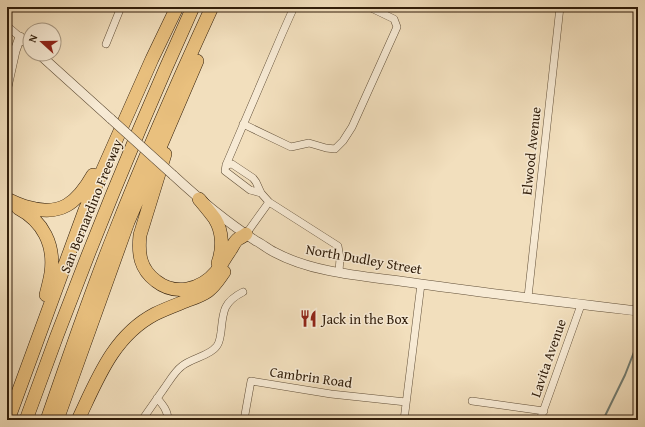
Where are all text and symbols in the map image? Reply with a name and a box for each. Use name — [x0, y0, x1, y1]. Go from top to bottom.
north arrow — [22, 22, 62, 62]
text: N — [24, 32, 42, 45]
street label: Elwood Avenue — [516, 105, 546, 196]
street label: San Bernardino Freeway — [55, 136, 127, 276]
street label: North Dudley Street — [304, 239, 424, 279]
restaurant icon: Jack in the Box — [299, 309, 319, 329]
place label: Jack in the Box — [320, 309, 409, 329]
street label: Lavita Avenue — [525, 316, 571, 400]
street label: Cambrin Road — [269, 361, 354, 393]

